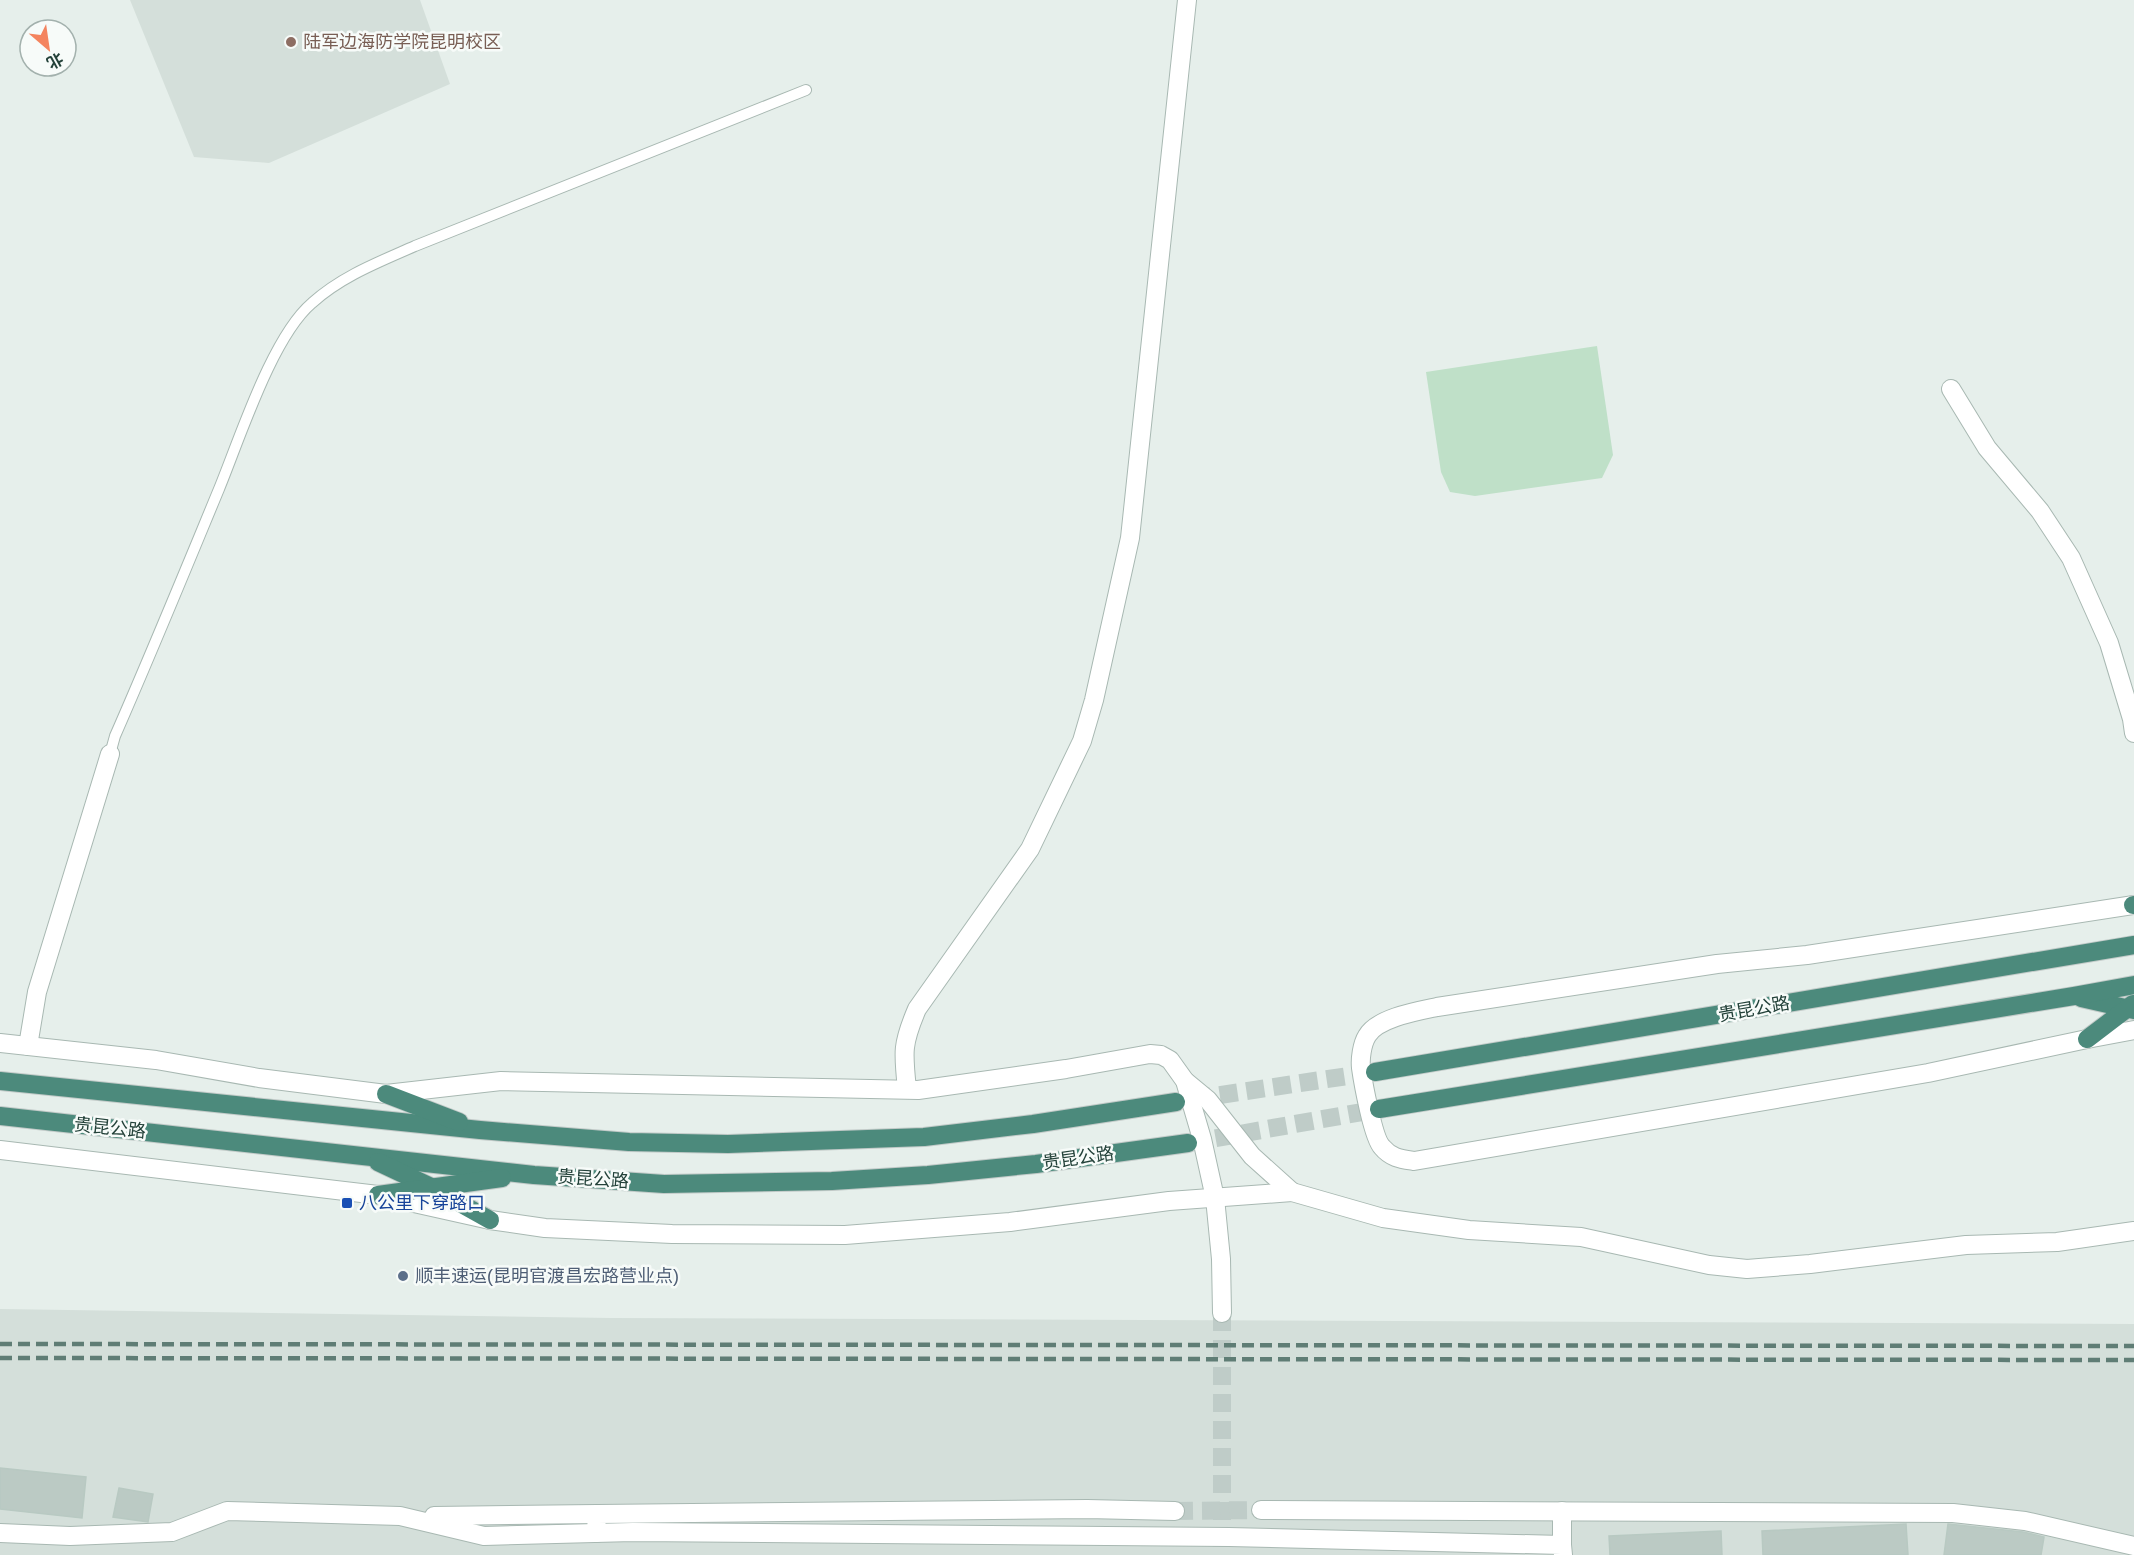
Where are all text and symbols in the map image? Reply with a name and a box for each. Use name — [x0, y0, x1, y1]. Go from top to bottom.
north arrow — [18, 18, 78, 78]
place label: 陆军边海防学院昆明校区 — [303, 32, 501, 52]
marker: 陆军边海防学院昆明校区 — [284, 35, 298, 49]
text: 北 — [44, 49, 66, 72]
street label: 贵昆公路 — [1717, 993, 1791, 1025]
street label: 贵昆公路 — [73, 1114, 147, 1142]
street label: 贵昆公路 — [1041, 1143, 1115, 1173]
street label: 贵昆公路 — [556, 1167, 630, 1191]
place label: 八公里下穿路口 — [359, 1193, 485, 1213]
marker: 八公里下穿路口 — [340, 1196, 354, 1210]
place label: 顺丰速运(昆明官渡昌宏路营业点) — [415, 1266, 679, 1286]
marker: 顺丰速运(昆明官渡昌宏路营业点) — [396, 1269, 410, 1283]

